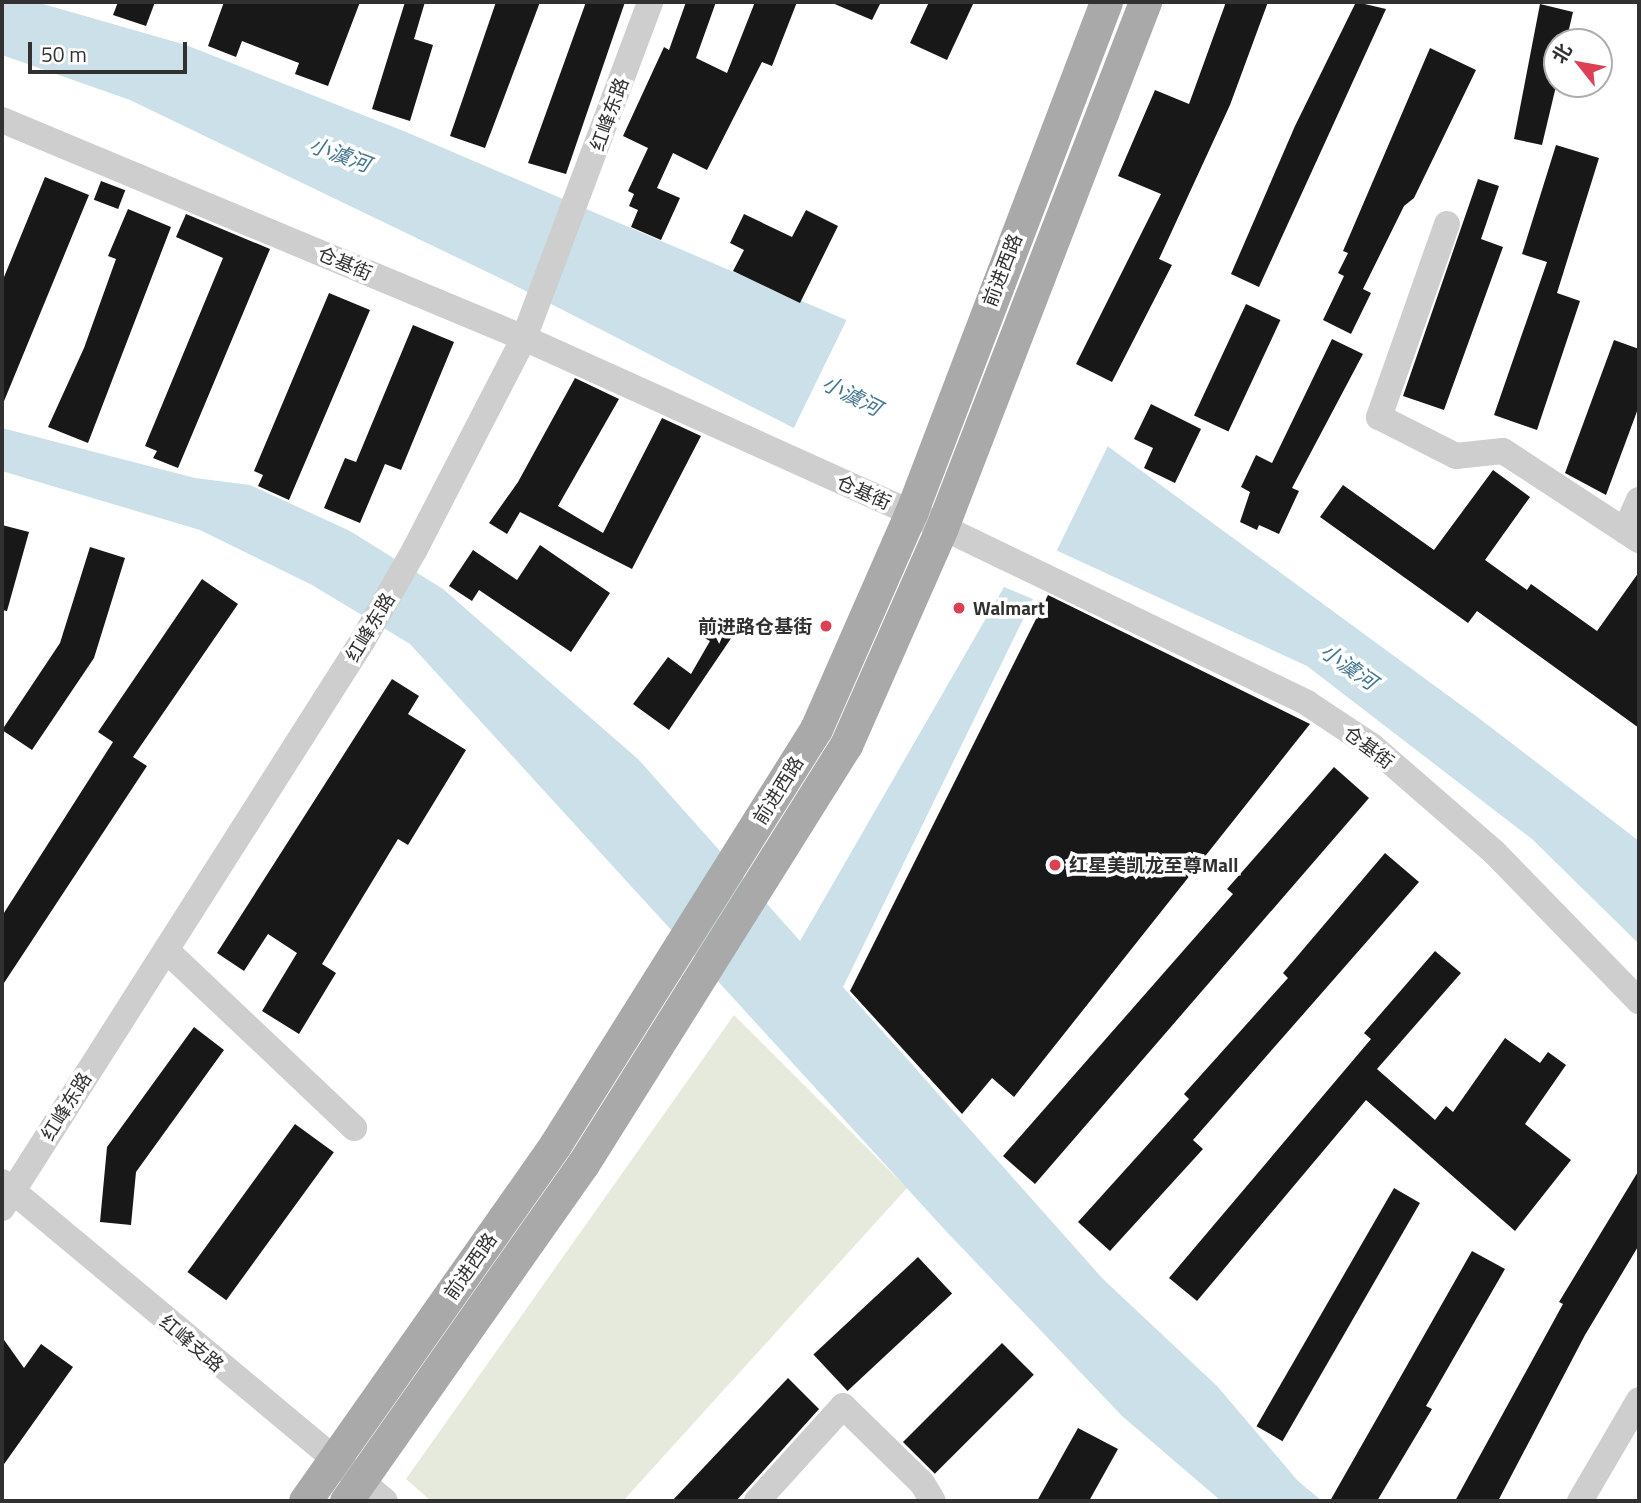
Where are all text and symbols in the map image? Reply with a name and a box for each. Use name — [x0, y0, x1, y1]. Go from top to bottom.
scale bar — [32, 28, 191, 72]
north arrow — [1543, 28, 1613, 98]
text: 北 — [1544, 37, 1579, 69]
text: 50 m — [41, 38, 87, 70]
street label: 红峰东路 — [585, 74, 633, 154]
water label: 小澞河 — [306, 131, 374, 177]
street label: 前进西路 — [978, 230, 1026, 310]
street label: 仓基街 — [314, 241, 376, 285]
water label: 小澞河 — [818, 369, 886, 421]
street label: 仓基街 — [833, 470, 895, 514]
street label: 红峰东路 — [341, 589, 399, 665]
place label: Walmart — [973, 597, 1045, 619]
marker: Walmart — [951, 600, 967, 616]
place label: 前进路仓基街 — [698, 615, 812, 637]
marker: 前进路仓基街 — [818, 618, 834, 634]
water label: 小澞河 — [1316, 638, 1382, 694]
street label: 仓基街 — [1339, 721, 1399, 773]
street label: 前进西路 — [748, 752, 808, 828]
place label: 红星美凯龙至尊Mall — [1069, 854, 1238, 876]
marker: 红星美凯龙至尊Mall — [1047, 857, 1063, 873]
street label: 红峰东路 — [36, 1068, 96, 1144]
street label: 前进西路 — [439, 1228, 501, 1304]
street label: 红峰支路 — [156, 1310, 228, 1376]

